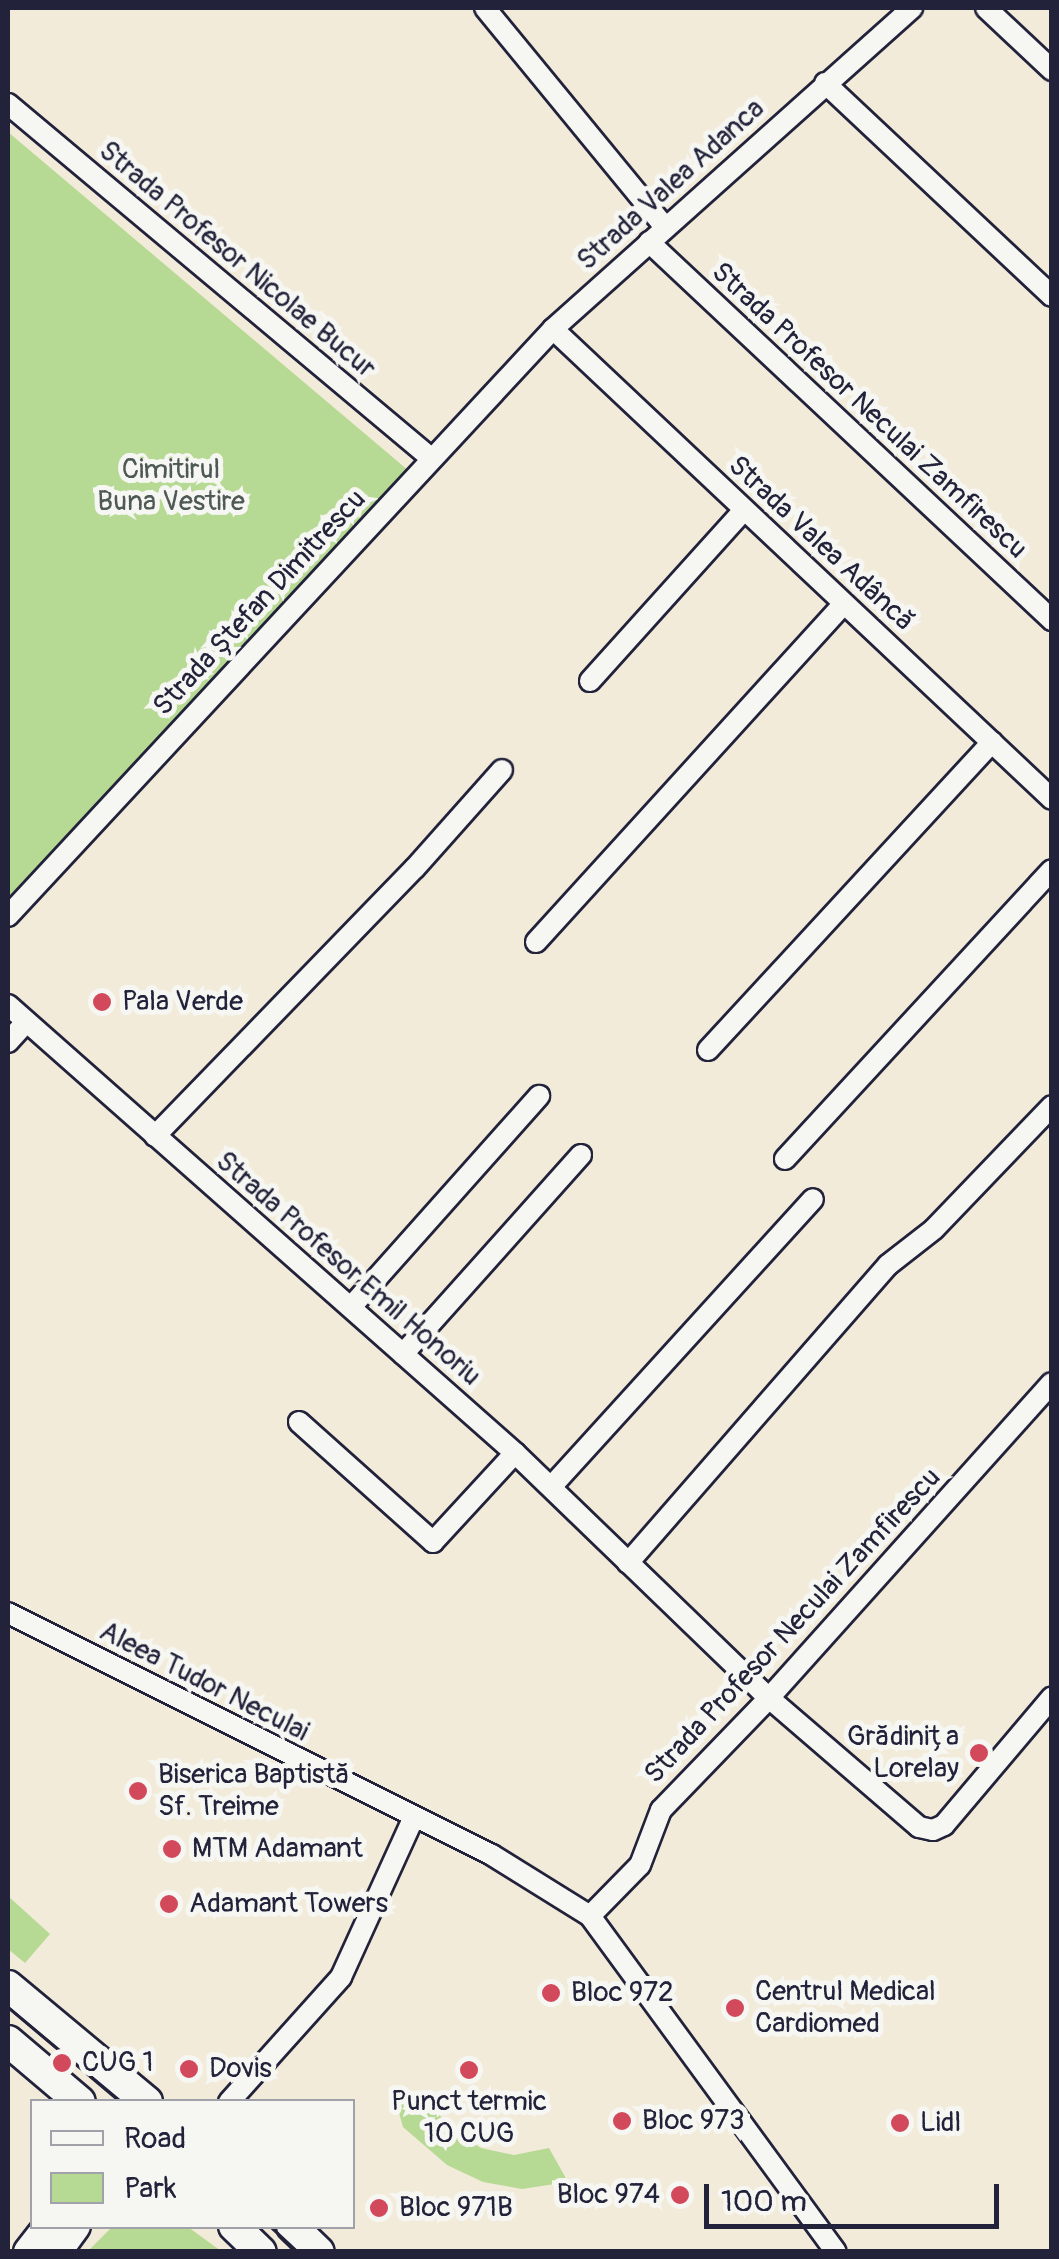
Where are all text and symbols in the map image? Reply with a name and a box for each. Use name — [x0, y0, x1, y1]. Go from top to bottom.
street label: Strada Valea Adanca — [571, 92, 771, 278]
street label: Strada Profesor Nicolae Bucur — [92, 134, 382, 386]
street label: Strada Profesor Neculai Zamfirescu — [704, 256, 1034, 566]
street label: Strada Valea Adâncă — [721, 449, 921, 639]
park label: Cimitirul Buna Vestire — [97, 453, 245, 519]
street label: Strada Ștefan Dimitrescu — [147, 483, 373, 723]
place label: Pala Verde — [122, 985, 243, 1019]
marker: Pala Verde — [91, 991, 113, 1013]
street label: Strada Profesor Emil Honoriu — [209, 1145, 487, 1393]
street label: Strada Profesor Neculai Zamfirescu — [638, 1461, 948, 1791]
street label: Aleea Tudor Neculai — [94, 1615, 314, 1749]
place label: Grădinița Lorelay — [847, 1720, 959, 1786]
marker: Grădinița Lorelay — [968, 1742, 990, 1764]
place label: Biserica Baptistă Sf. Treime — [158, 1758, 350, 1824]
marker: Biserica Baptistă Sf. Treime — [127, 1780, 149, 1802]
place label: MTM Adamant — [192, 1832, 363, 1866]
marker: MTM Adamant — [161, 1838, 183, 1860]
place label: Adamant Towers — [189, 1887, 388, 1921]
marker: Adamant Towers — [158, 1893, 180, 1915]
place label: Centrul Medical Cardiomed — [755, 1975, 936, 2041]
place label: Bloc 972 — [571, 1976, 674, 2010]
marker: Bloc 972 — [540, 1982, 562, 2004]
marker: Centrul Medical Cardiomed — [724, 1997, 746, 2019]
place label: CUG 1 — [82, 2046, 153, 2080]
marker: CUG 1 — [51, 2052, 73, 2074]
place label: Dovis — [209, 2052, 272, 2086]
marker: Dovis — [178, 2058, 200, 2080]
marker: Punct termic 10 CUG — [458, 2059, 480, 2081]
place label: Punct termic 10 CUG — [391, 2085, 547, 2151]
legend — [30, 2099, 355, 2229]
place label: Bloc 973 — [642, 2104, 745, 2138]
place label: Lidl — [920, 2106, 961, 2140]
marker: Bloc 973 — [611, 2110, 633, 2132]
marker: Lidl — [889, 2112, 911, 2134]
text: Road — [124, 2120, 186, 2157]
scale bar — [709, 2164, 1004, 2226]
text: Park — [124, 2170, 177, 2207]
place label: Bloc 974 — [557, 2178, 660, 2212]
text: 100 m — [721, 2183, 807, 2220]
marker: Bloc 974 — [669, 2184, 691, 2206]
place label: Bloc 971B — [399, 2191, 513, 2225]
marker: Bloc 971B — [368, 2197, 390, 2219]

